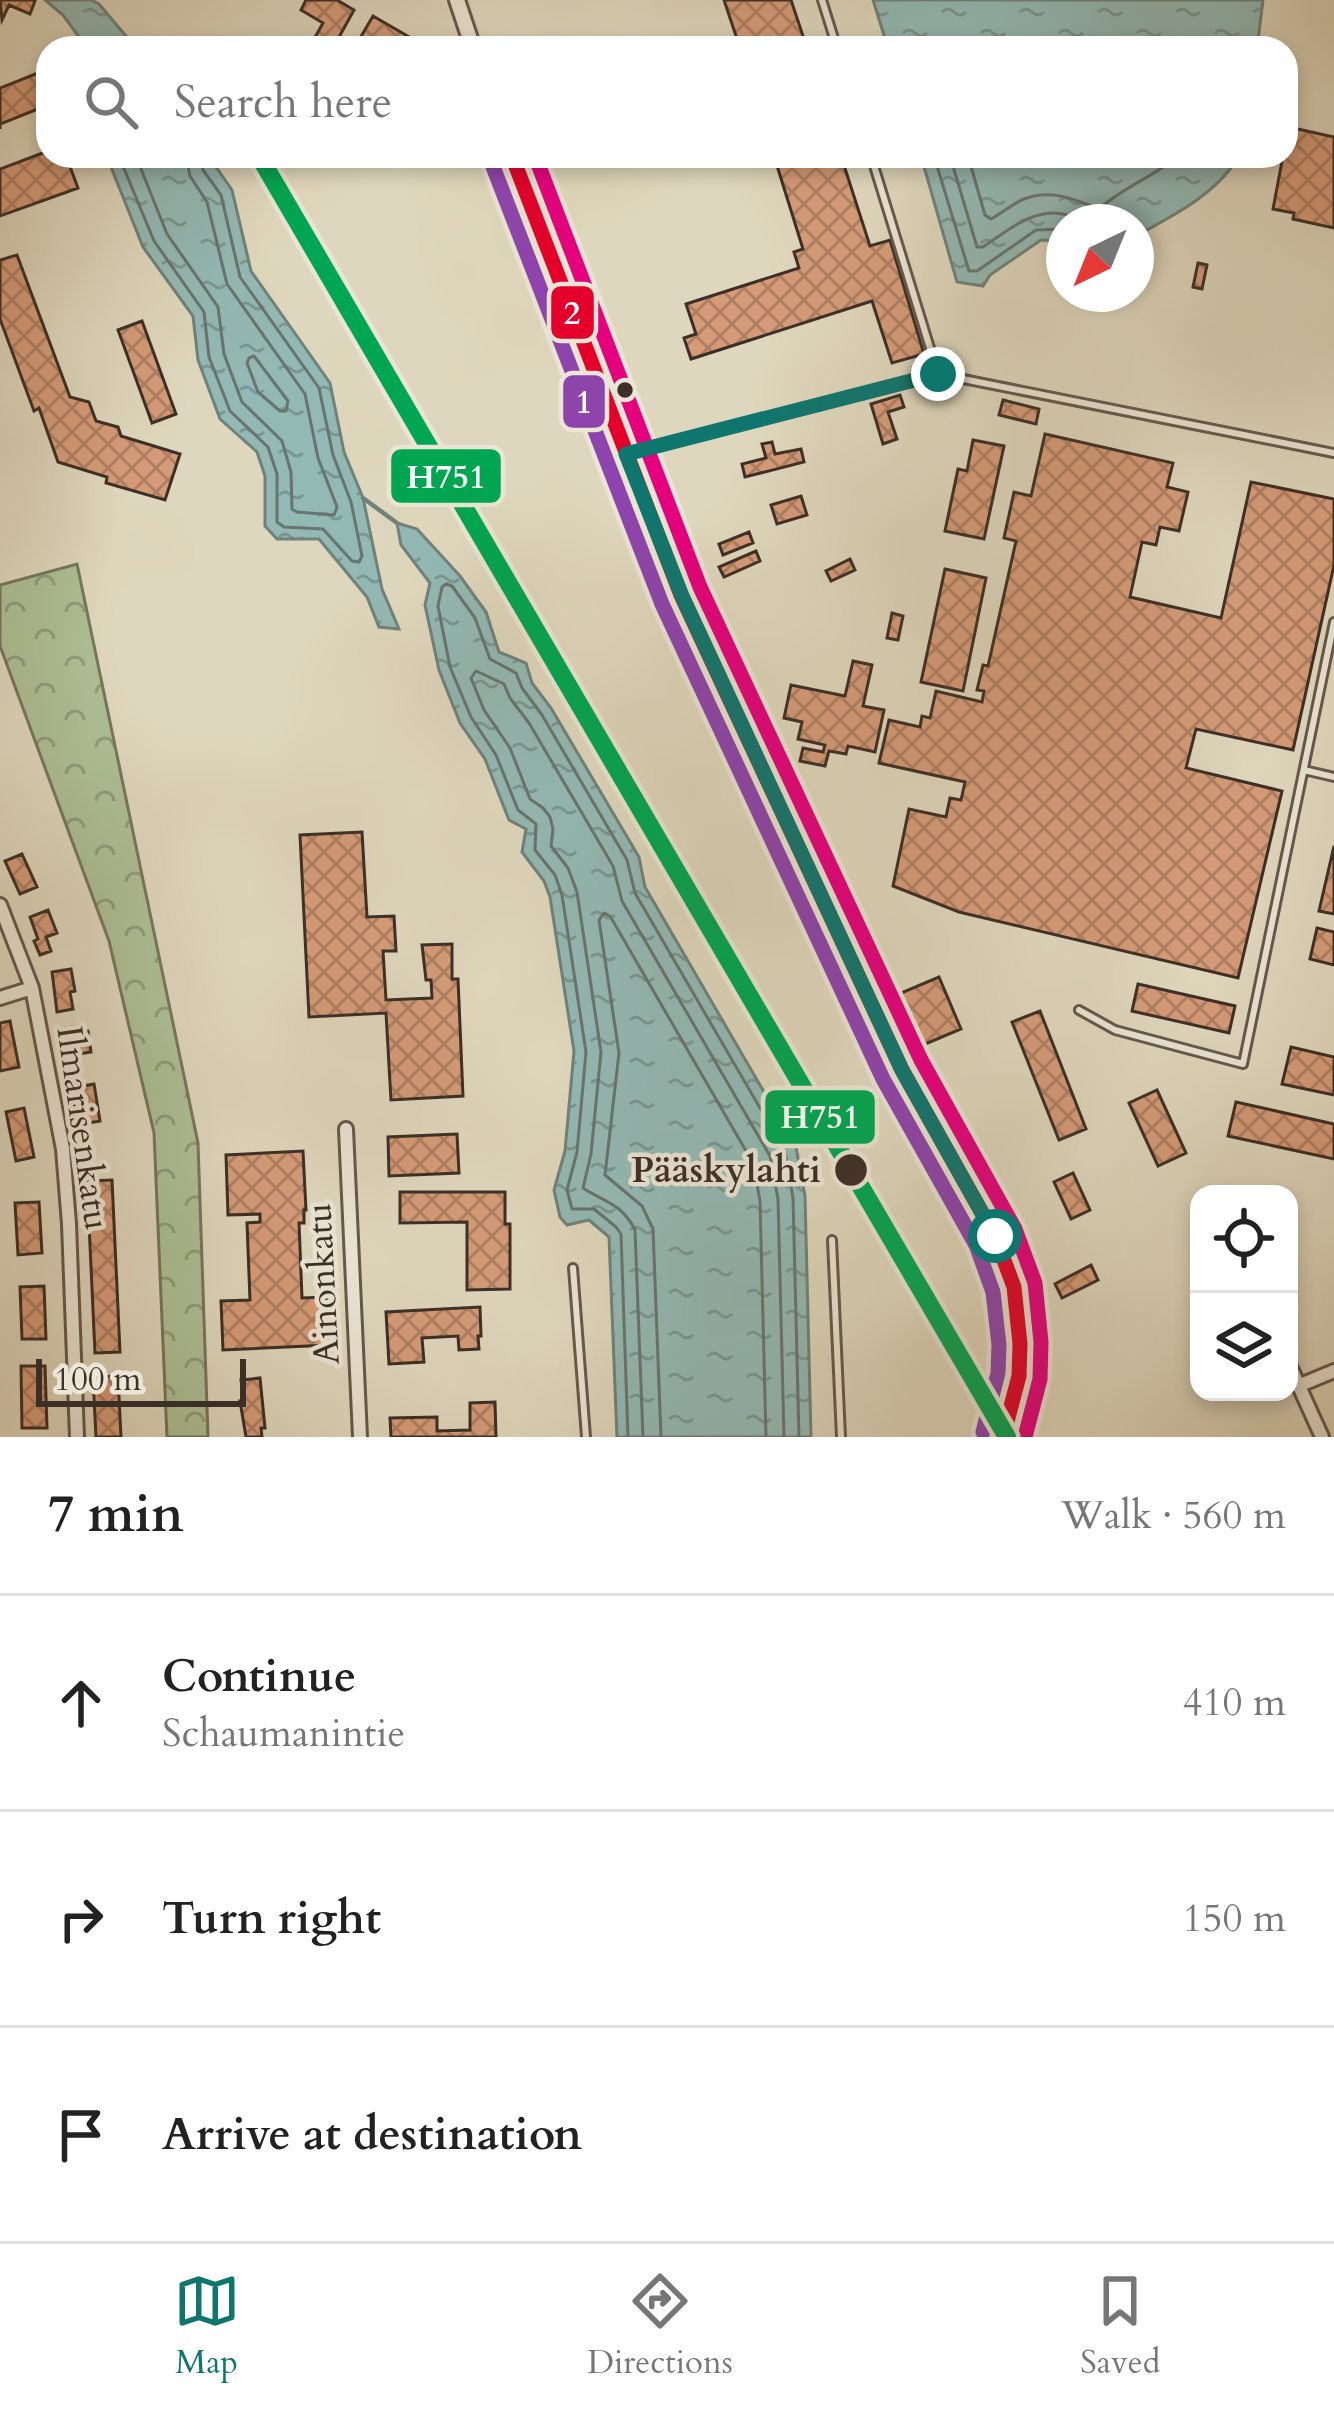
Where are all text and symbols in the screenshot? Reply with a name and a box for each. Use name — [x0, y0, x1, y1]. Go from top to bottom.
search box — [36, 36, 1298, 168]
icon: search — [78, 69, 144, 135]
text: Search here — [174, 72, 392, 133]
north arrow — [1046, 204, 1154, 312]
line badge: 2 — [549, 284, 596, 341]
text: 2 — [564, 291, 581, 336]
route end — [911, 347, 965, 401]
line badge: 1 — [561, 373, 607, 430]
unlabelled marker — [614, 379, 636, 401]
text: 1 — [576, 380, 592, 425]
line badge: H751 — [389, 447, 503, 505]
text: H751 — [406, 455, 486, 500]
street label: Ilmarisenkatu — [44, 1023, 122, 1233]
line badge: H751 — [763, 1088, 877, 1146]
text: H751 — [780, 1095, 860, 1140]
place label: Pääskylahti — [631, 1146, 821, 1195]
marker: Pääskylahti — [832, 1151, 870, 1189]
map controls — [1190, 1185, 1298, 1401]
button: locate — [1190, 1185, 1298, 1293]
street label: Ainonkatu — [294, 1202, 352, 1366]
route start — [968, 1209, 1022, 1263]
button: layers — [1190, 1293, 1298, 1401]
scale bar — [36, 1353, 246, 1406]
text: 100 m — [54, 1357, 141, 1402]
text: 7 min — [48, 1480, 184, 1550]
text: Walk · 560 m — [1061, 1489, 1286, 1542]
text: Continue — [162, 1646, 356, 1707]
icon: ahead — [48, 1670, 114, 1736]
text: 410 m — [1183, 1676, 1286, 1729]
text: Schaumanintie — [162, 1707, 405, 1760]
icon: right — [48, 1886, 114, 1952]
text: Turn right — [162, 1888, 381, 1949]
text: 150 m — [1183, 1892, 1286, 1945]
icon: arrive — [48, 2102, 114, 2168]
text: Arrive at destination — [162, 2104, 582, 2165]
tab: Map — [174, 2268, 240, 2385]
tab: Directions — [587, 2268, 733, 2385]
tab: Saved — [1080, 2268, 1160, 2385]

